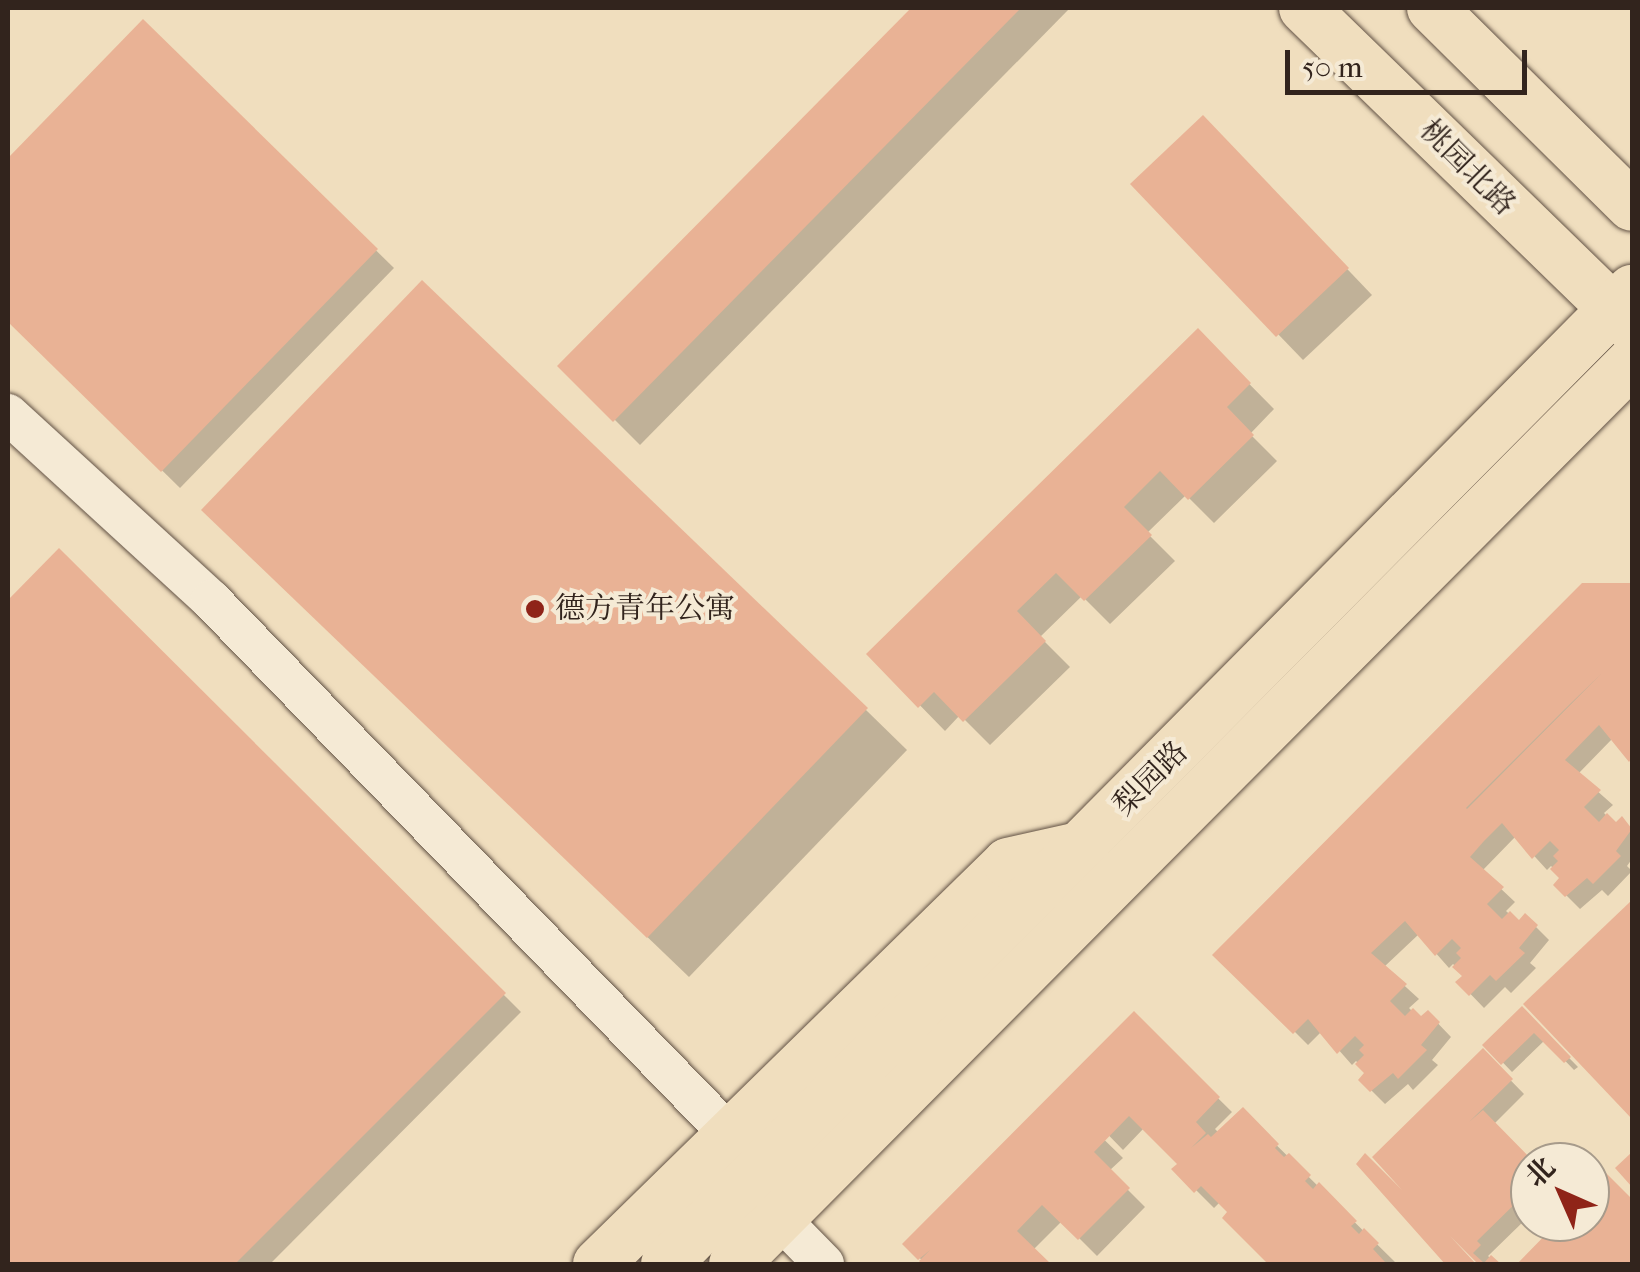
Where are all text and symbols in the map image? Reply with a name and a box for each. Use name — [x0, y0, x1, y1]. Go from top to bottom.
scale bar — [1290, 30, 1532, 92]
text: 50 m — [1302, 50, 1363, 85]
street label: 桃园北路 — [1412, 113, 1522, 223]
place label: 德方青年公寓 — [555, 591, 735, 627]
marker: 德方青年公寓 — [524, 598, 546, 620]
street label: 梨园路 — [1106, 734, 1196, 824]
north arrow — [1510, 1142, 1610, 1242]
text: 北 — [1518, 1150, 1561, 1193]

